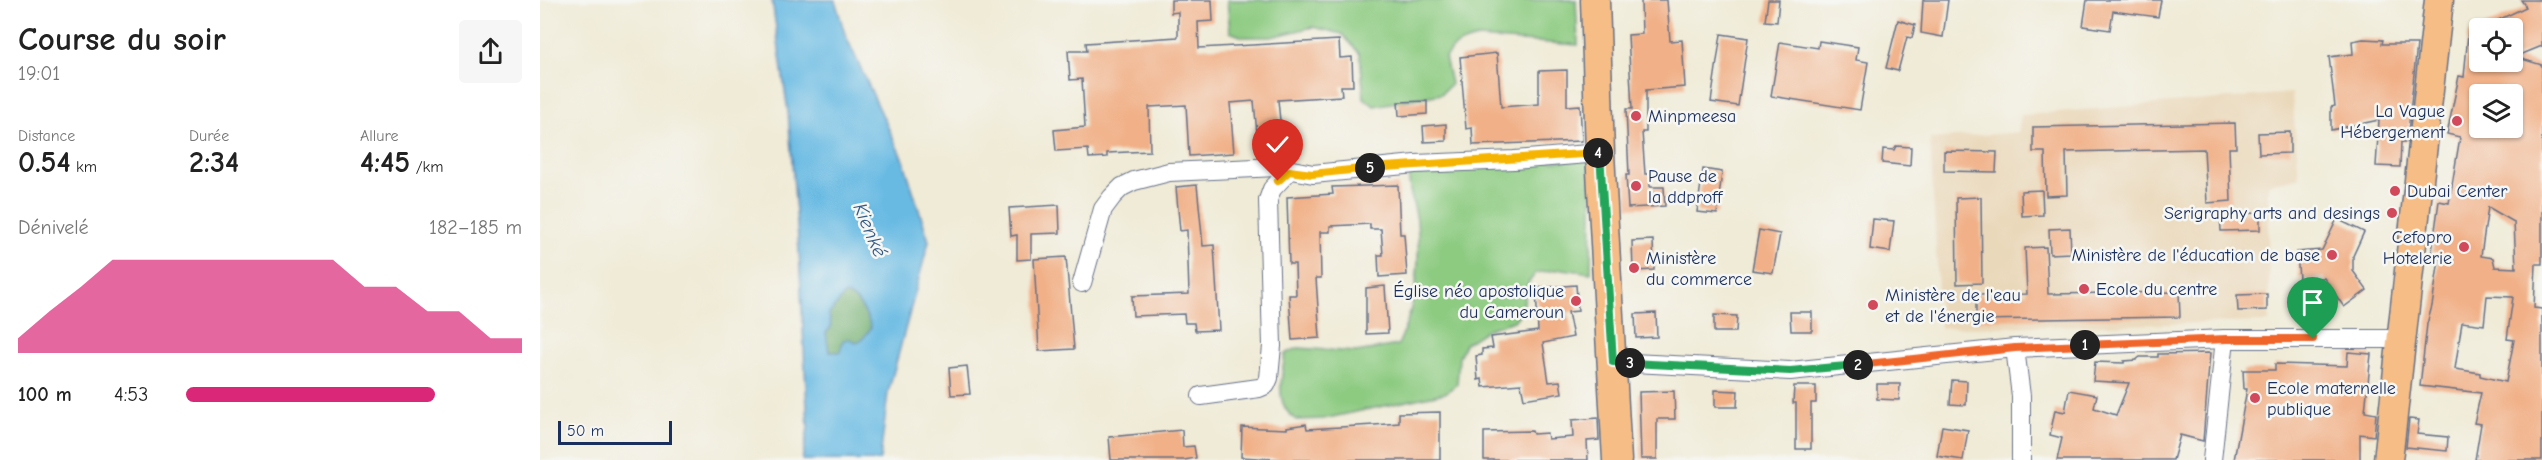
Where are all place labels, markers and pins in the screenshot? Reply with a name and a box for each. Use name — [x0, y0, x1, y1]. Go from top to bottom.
place label: La Vague Hébergement — [2340, 101, 2446, 143]
place label: Minpmeesa — [1648, 106, 1736, 127]
marker: Minpmeesa — [1629, 109, 1643, 123]
marker: La Vague Hébergement — [2450, 114, 2464, 128]
pin — [1252, 119, 1303, 181]
pin: 4 — [1583, 138, 1613, 168]
pin: 5 — [1355, 153, 1385, 183]
place label: Pause de la ddproff — [1648, 166, 1723, 208]
marker: Pause de la ddproff — [1629, 179, 1643, 193]
place label: Dubai Center — [2407, 181, 2508, 202]
marker: Dubai Center — [2388, 184, 2402, 198]
place label: Serigraphy arts and desings — [2164, 203, 2380, 224]
marker: Serigraphy arts and desings — [2385, 206, 2399, 220]
place label: Cefopro Hotelerie — [2383, 227, 2452, 269]
marker: Cefopro Hotelerie — [2457, 240, 2471, 254]
place label: Ministère de l'éducation de base — [2071, 245, 2320, 266]
place label: Ministère du commerce — [1646, 248, 1752, 290]
marker: Ministère de l'éducation de base — [2325, 248, 2339, 262]
marker: Ministère du commerce — [1627, 261, 1641, 275]
pin — [2287, 277, 2338, 339]
place label: Ecole du centre — [2096, 279, 2217, 300]
place label: Église néo apostolique du Cameroun — [1393, 280, 1564, 323]
marker: Ecole du centre — [2077, 282, 2091, 296]
place label: Ministère de l'eau et de l'énergie — [1885, 285, 2021, 327]
marker: Église néo apostolique du Cameroun — [1569, 294, 1583, 308]
marker: Ministère de l'eau et de l'énergie — [1866, 298, 1880, 312]
pin: 1 — [2070, 330, 2100, 360]
pin: 3 — [1615, 348, 1645, 378]
pin: 2 — [1843, 350, 1873, 380]
place label: Ecole maternelle publique — [2267, 378, 2396, 420]
marker: Ecole maternelle publique — [2248, 391, 2262, 405]

